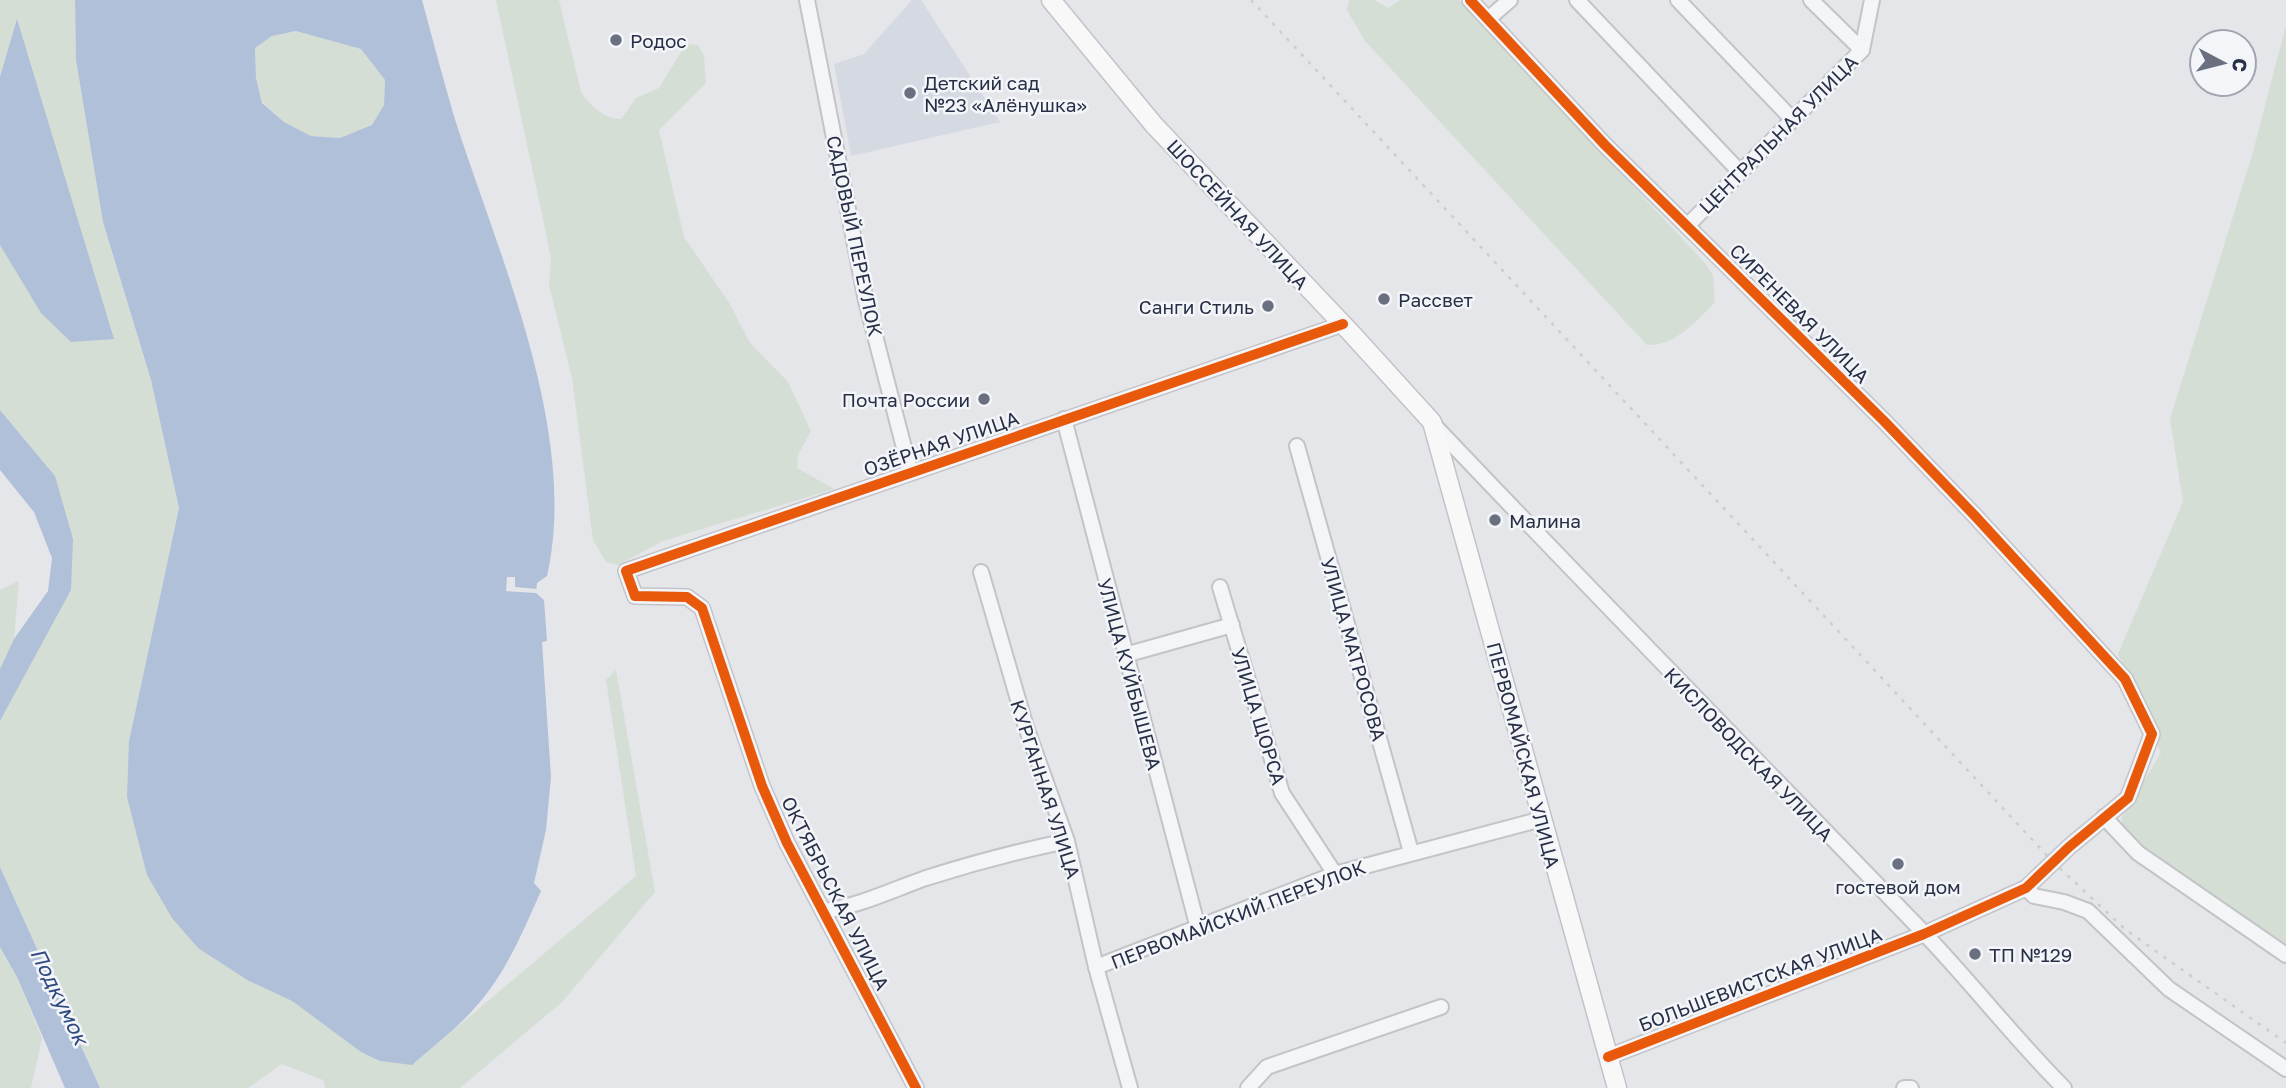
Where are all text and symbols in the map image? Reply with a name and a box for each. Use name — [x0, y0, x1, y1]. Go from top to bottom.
north arrow — [2188, 28, 2258, 98]
place label: Родос — [630, 29, 687, 52]
marker: Родос — [608, 32, 624, 48]
street label: ЦЕНТРАЛЬНАЯ УЛИЦА — [1694, 50, 1862, 218]
text: С — [2228, 57, 2253, 73]
place label: Детский сад №23 «Алёнушка» — [924, 71, 1087, 116]
marker: Детский сад №23 «Алёнушка» — [902, 85, 918, 101]
street label: САДОВЫЙ ПЕРЕУЛОК — [822, 133, 888, 339]
street label: ШОССЕЙНАЯ УЛИЦА — [1162, 134, 1314, 294]
street label: СИРЕНЕВАЯ УЛИЦА — [1725, 238, 1875, 388]
place label: Рассвет — [1398, 288, 1473, 311]
marker: Рассвет — [1376, 291, 1392, 307]
place label: Санги Стиль — [1139, 295, 1254, 318]
marker: Санги Стиль — [1260, 298, 1276, 314]
place label: Почта России — [842, 388, 970, 411]
marker: Почта России — [976, 391, 992, 407]
street label: ОЗЁРНАЯ УЛИЦА — [860, 406, 1022, 480]
place label: Малина — [1509, 509, 1581, 532]
marker: Малина — [1487, 512, 1503, 528]
street label: УЛИЦА МАТРОСОВА — [1317, 554, 1391, 744]
street label: УЛИЦА КУЙБЫШЕВА — [1093, 576, 1167, 773]
street label: ПЕРВОМАЙСКАЯ УЛИЦА — [1483, 640, 1565, 871]
street label: УЛИЦА ЩОРСА — [1227, 644, 1291, 788]
street label: КИСЛОВОДСКАЯ УЛИЦА — [1660, 662, 1838, 846]
street label: КУРГАННАЯ УЛИЦА — [1006, 697, 1086, 882]
street label: ОКТЯБРЬСКАЯ УЛИЦА — [777, 792, 895, 994]
street label: ПЕРВОМАЙСКИЙ ПЕРЕУЛОК — [1107, 855, 1369, 973]
marker: гостевой дом — [1890, 856, 1906, 872]
place label: гостевой дом — [1835, 875, 1961, 898]
street label: БОЛЬШЕВИСТСКАЯ УЛИЦА — [1635, 922, 1885, 1036]
water label: Подкумок — [25, 943, 96, 1051]
place label: ТП №129 — [1989, 943, 2072, 966]
marker: ТП №129 — [1967, 946, 1983, 962]

